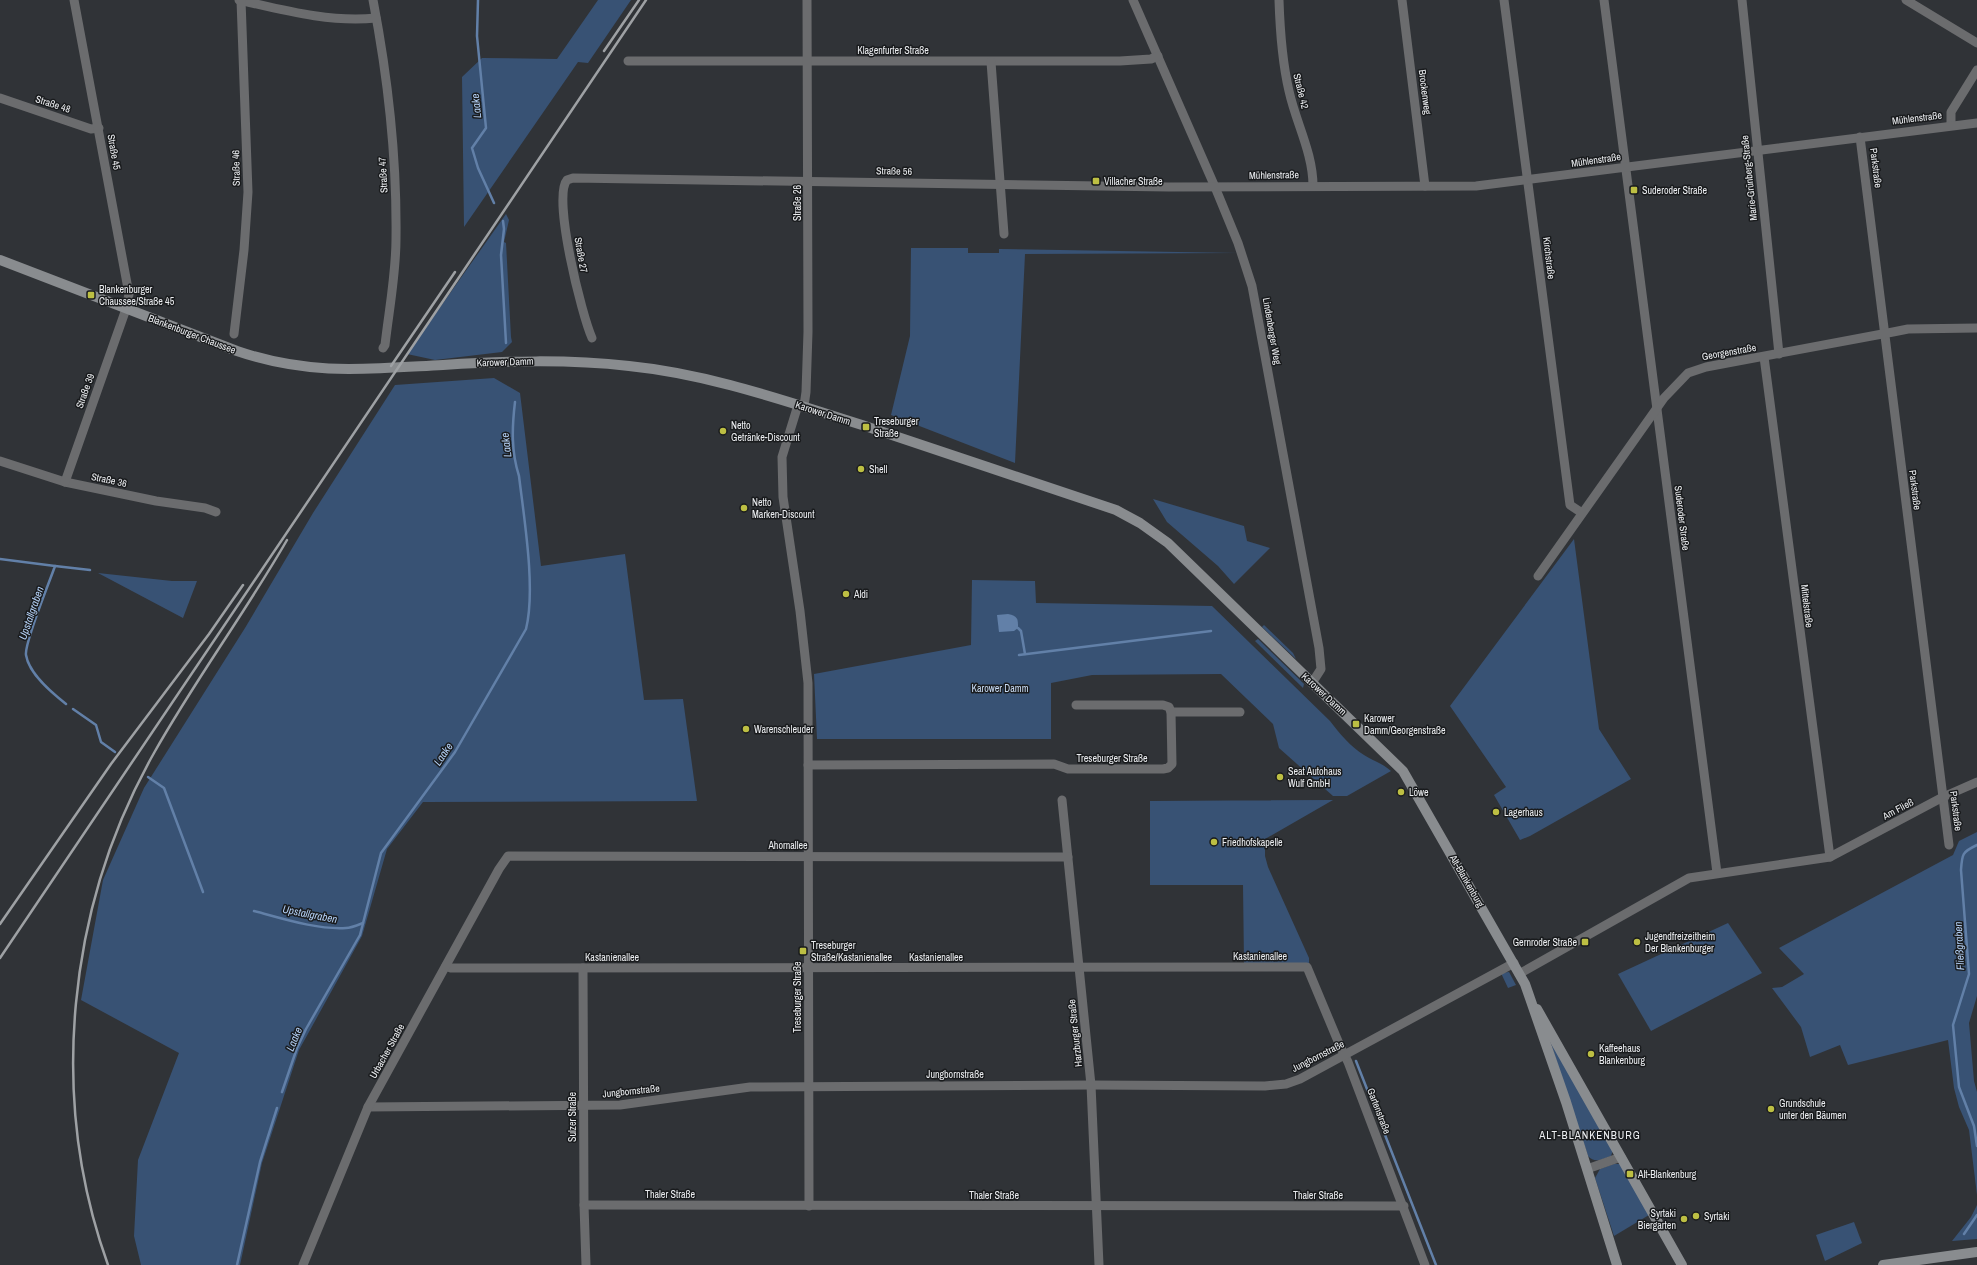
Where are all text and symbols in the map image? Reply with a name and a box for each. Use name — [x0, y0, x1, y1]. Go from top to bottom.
street label: Klagenfurter Straße — [857, 44, 929, 57]
street label: Brockenweg — [1416, 69, 1434, 116]
street label: Straße 42 — [1290, 72, 1312, 110]
street label: Straße 48 — [34, 92, 73, 116]
water label: Laake — [468, 93, 484, 119]
street label: Mühlenstraße — [1891, 108, 1943, 128]
street label: Straße 45 — [104, 133, 124, 171]
street label: Marie-Grünberg-Straße — [1738, 134, 1760, 221]
street label: Parkstraße — [1867, 147, 1885, 189]
street label: Straße 46 — [229, 149, 243, 186]
street label: Mühlenstraße — [1570, 150, 1622, 170]
street label: Straße 47 — [376, 156, 390, 193]
street label: Straße 56 — [876, 164, 913, 178]
street label: Mühlenstraße — [1249, 168, 1300, 182]
place label: Villacher Straße — [1104, 175, 1163, 188]
marker: Villacher Straße — [1091, 176, 1101, 186]
place label: Suderoder Straße — [1642, 184, 1708, 197]
street label: Straße 26 — [791, 185, 804, 221]
marker: Suderoder Straße — [1629, 185, 1639, 195]
street label: Straße 27 — [571, 236, 591, 274]
street label: Kirchstraße — [1540, 236, 1558, 280]
place label: Blankenburger Chaussee/Straße 45 — [99, 283, 175, 308]
marker: Blankenburger Chaussee/Straße 45 — [86, 290, 96, 300]
street label: Lindenberger Weg — [1260, 296, 1284, 366]
street label: Blankenburger Chaussee — [146, 311, 238, 357]
street label: Georgenstraße — [1701, 341, 1758, 363]
street label: Karower Damm — [476, 355, 534, 369]
street label: Straße 39 — [73, 371, 97, 410]
street label: Karower Damm — [794, 398, 852, 428]
place label: Treseburger Straße — [874, 415, 919, 440]
place label: Netto Getränke-Discount — [731, 419, 801, 444]
marker: Treseburger Straße — [861, 422, 871, 432]
marker: Netto Getränke-Discount — [718, 426, 728, 436]
water label: Laake — [498, 432, 514, 458]
place label: Shell — [869, 463, 887, 476]
marker: Shell — [856, 464, 866, 474]
street label: Parkstraße — [1906, 469, 1924, 511]
street label: Straße 36 — [90, 470, 128, 490]
street label: Suderoder Straße — [1672, 485, 1692, 552]
place label: Netto Marken-Discount — [752, 496, 815, 521]
marker: Netto Marken-Discount — [739, 503, 749, 513]
water label: Upstallgraben — [15, 584, 47, 642]
street label: Mittelstraße — [1798, 584, 1816, 629]
place label: Aldi — [853, 588, 868, 601]
marker: Aldi — [841, 589, 851, 599]
street label: Karower Damm — [1299, 670, 1349, 718]
park label: Karower Damm — [972, 682, 1029, 695]
place label: Karower Damm/Georgenstraße — [1364, 712, 1446, 737]
marker: Karower Damm/Georgenstraße — [1351, 719, 1361, 729]
place label: Warenschleuder — [754, 723, 814, 736]
marker: Warenschleuder — [741, 724, 751, 734]
water label: Laake — [430, 740, 456, 768]
street label: Treseburger Straße — [1076, 752, 1148, 765]
place label: Seat Autohaus Wulf GmbH — [1288, 765, 1341, 790]
marker: Seat Autohaus Wulf GmbH — [1275, 772, 1285, 782]
place label: Löwe — [1409, 786, 1429, 799]
marker: Löwe — [1396, 787, 1406, 797]
street label: Parkstraße — [1947, 790, 1965, 832]
street label: Am Fließ — [1879, 795, 1916, 823]
place label: Lagerhaus — [1504, 806, 1543, 819]
marker: Lagerhaus — [1491, 807, 1501, 817]
place label: Friedhofskapelle — [1222, 836, 1283, 849]
marker: Friedhofskapelle — [1209, 837, 1219, 847]
street label: Ahornallee — [767, 839, 808, 852]
street label: Alt-Blankenburg — [1446, 852, 1487, 910]
water label: Upstallgraben — [281, 902, 339, 926]
water label: Fließgraben — [1951, 921, 1967, 971]
place label: Jugendfreizeitheim Der Blankenburger — [1645, 930, 1715, 955]
place label: Gernroder Straße — [1513, 936, 1577, 949]
marker: Gernroder Straße — [1580, 937, 1590, 947]
marker: Jugendfreizeitheim Der Blankenburger — [1632, 937, 1642, 947]
place label: Treseburger Straße/Kastanienallee — [811, 939, 893, 964]
marker: Treseburger Straße/Kastanienallee — [798, 946, 808, 956]
street label: Kastanienallee — [1233, 950, 1288, 963]
street label: Kastanienallee — [585, 951, 640, 964]
street label: Kastanienallee — [909, 951, 964, 964]
street label: Treseburger Straße — [791, 961, 804, 1033]
street label: Harzburger Straße — [1065, 998, 1085, 1067]
street label: Urbacher Straße — [367, 1021, 408, 1081]
water label: Laake — [283, 1025, 305, 1053]
street label: Jungbornstraße — [1289, 1037, 1347, 1075]
place label: Kaffeehaus Blankenburg — [1599, 1042, 1645, 1067]
marker: Kaffeehaus Blankenburg — [1586, 1049, 1596, 1059]
street label: Jungbornstraße — [926, 1068, 984, 1081]
street label: Jungbornstraße — [602, 1081, 661, 1100]
street label: Gartenstraße — [1364, 1086, 1394, 1136]
street label: Sulzer Straße — [566, 1092, 579, 1142]
place label: Grundschule unter den Bäumen — [1779, 1097, 1846, 1122]
marker: Grundschule unter den Bäumen — [1766, 1104, 1776, 1114]
district label: ALT-BLANKENBURG — [1538, 1128, 1641, 1142]
place label: Alt-Blankenburg — [1637, 1168, 1697, 1181]
marker: Alt-Blankenburg — [1625, 1169, 1635, 1179]
street label: Thaler Straße — [645, 1188, 695, 1201]
street label: Thaler Straße — [969, 1189, 1019, 1202]
street label: Thaler Straße — [1293, 1189, 1343, 1202]
place label: Syrtaki Biergarten — [1638, 1207, 1676, 1232]
place label: Syrtaki — [1704, 1210, 1730, 1223]
marker: Syrtaki — [1691, 1211, 1701, 1221]
marker: Syrtaki Biergarten — [1679, 1214, 1689, 1224]

